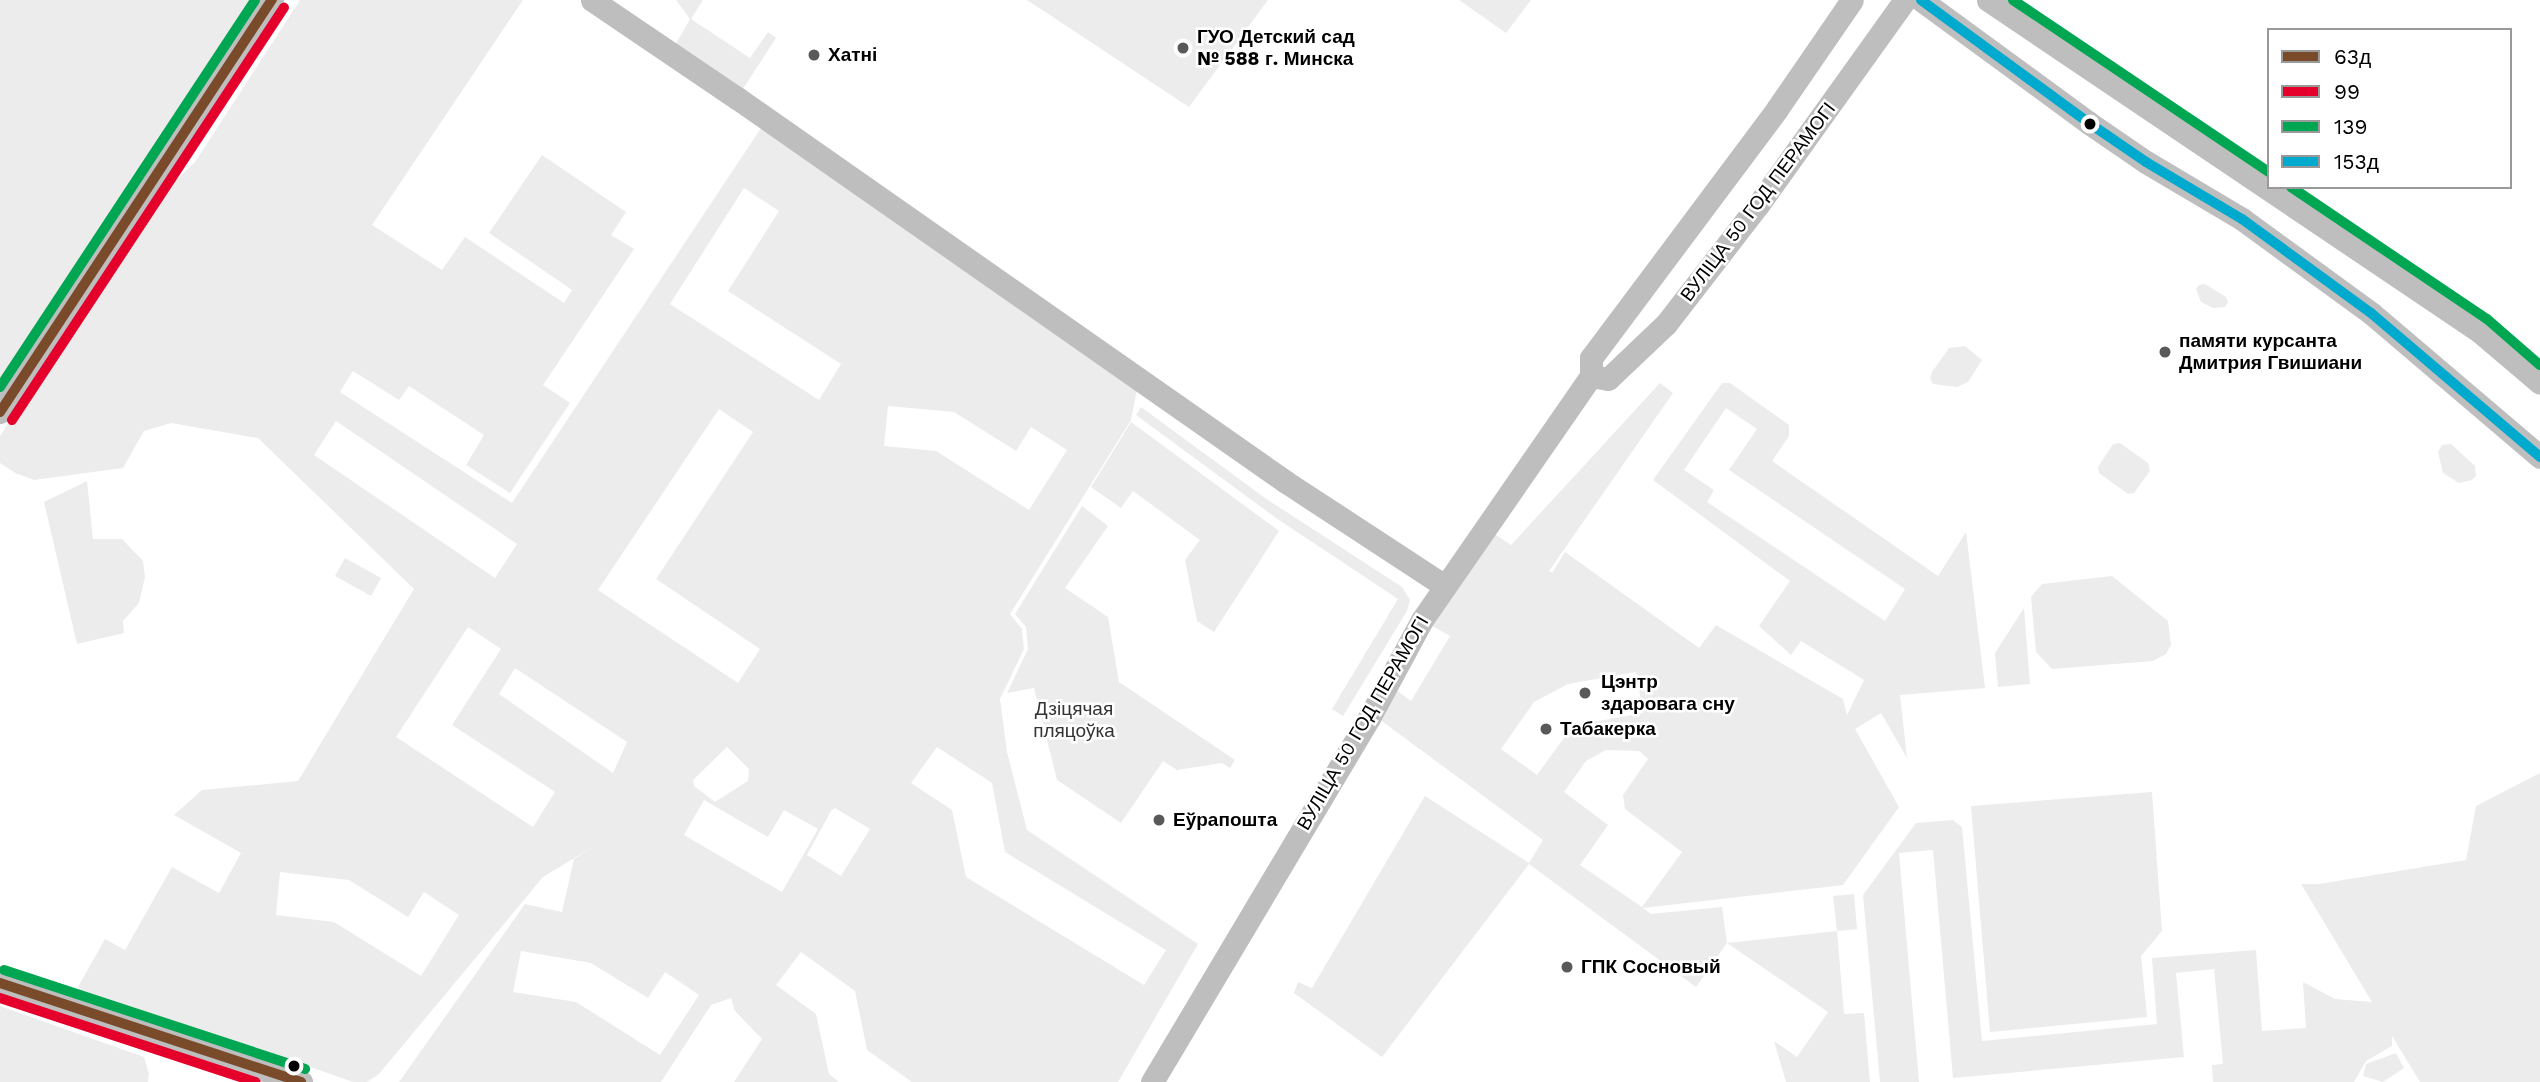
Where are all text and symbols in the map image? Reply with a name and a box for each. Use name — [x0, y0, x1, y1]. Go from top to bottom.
place label: ГУО Детский сад № 588 г. Минска — [1197, 26, 1355, 70]
legend — [2267, 28, 2512, 189]
marker: ГУО Детский сад № 588 г. Минска — [1175, 40, 1191, 56]
place label: Хатні — [828, 44, 877, 66]
text: 63д — [2334, 44, 2371, 69]
marker: Хатні — [806, 47, 822, 63]
text: 99 — [2334, 79, 2360, 104]
street label: ВУЛІЦА 50 ГОД ПЕРАМОГІ — [1676, 98, 1840, 306]
text: 139 — [2334, 114, 2367, 139]
unlabelled marker — [2083, 117, 2097, 131]
text: 153д — [2334, 149, 2379, 174]
place label: памяти курсанта Дмитрия Гвишиани — [2179, 330, 2362, 374]
marker: памяти курсанта Дмитрия Гвишиани — [2157, 344, 2173, 360]
street label: ВУЛІЦА 50 ГОД ПЕРАМОГІ — [1292, 612, 1434, 834]
place label: Цэнтр здаровага сну — [1601, 671, 1735, 715]
marker: Цэнтр здаровага сну — [1575, 683, 1595, 703]
park label: Дзіцячая пляцоўка — [1033, 698, 1115, 742]
place label: Табакерка — [1560, 718, 1656, 740]
marker: Табакерка — [1538, 721, 1554, 737]
place label: Еўрапошта — [1173, 809, 1277, 831]
marker: Еўрапошта — [1151, 812, 1167, 828]
place label: ГПК Сосновый — [1581, 956, 1721, 978]
marker: ГПК Сосновый — [1559, 959, 1575, 975]
unlabelled marker — [287, 1059, 301, 1073]

